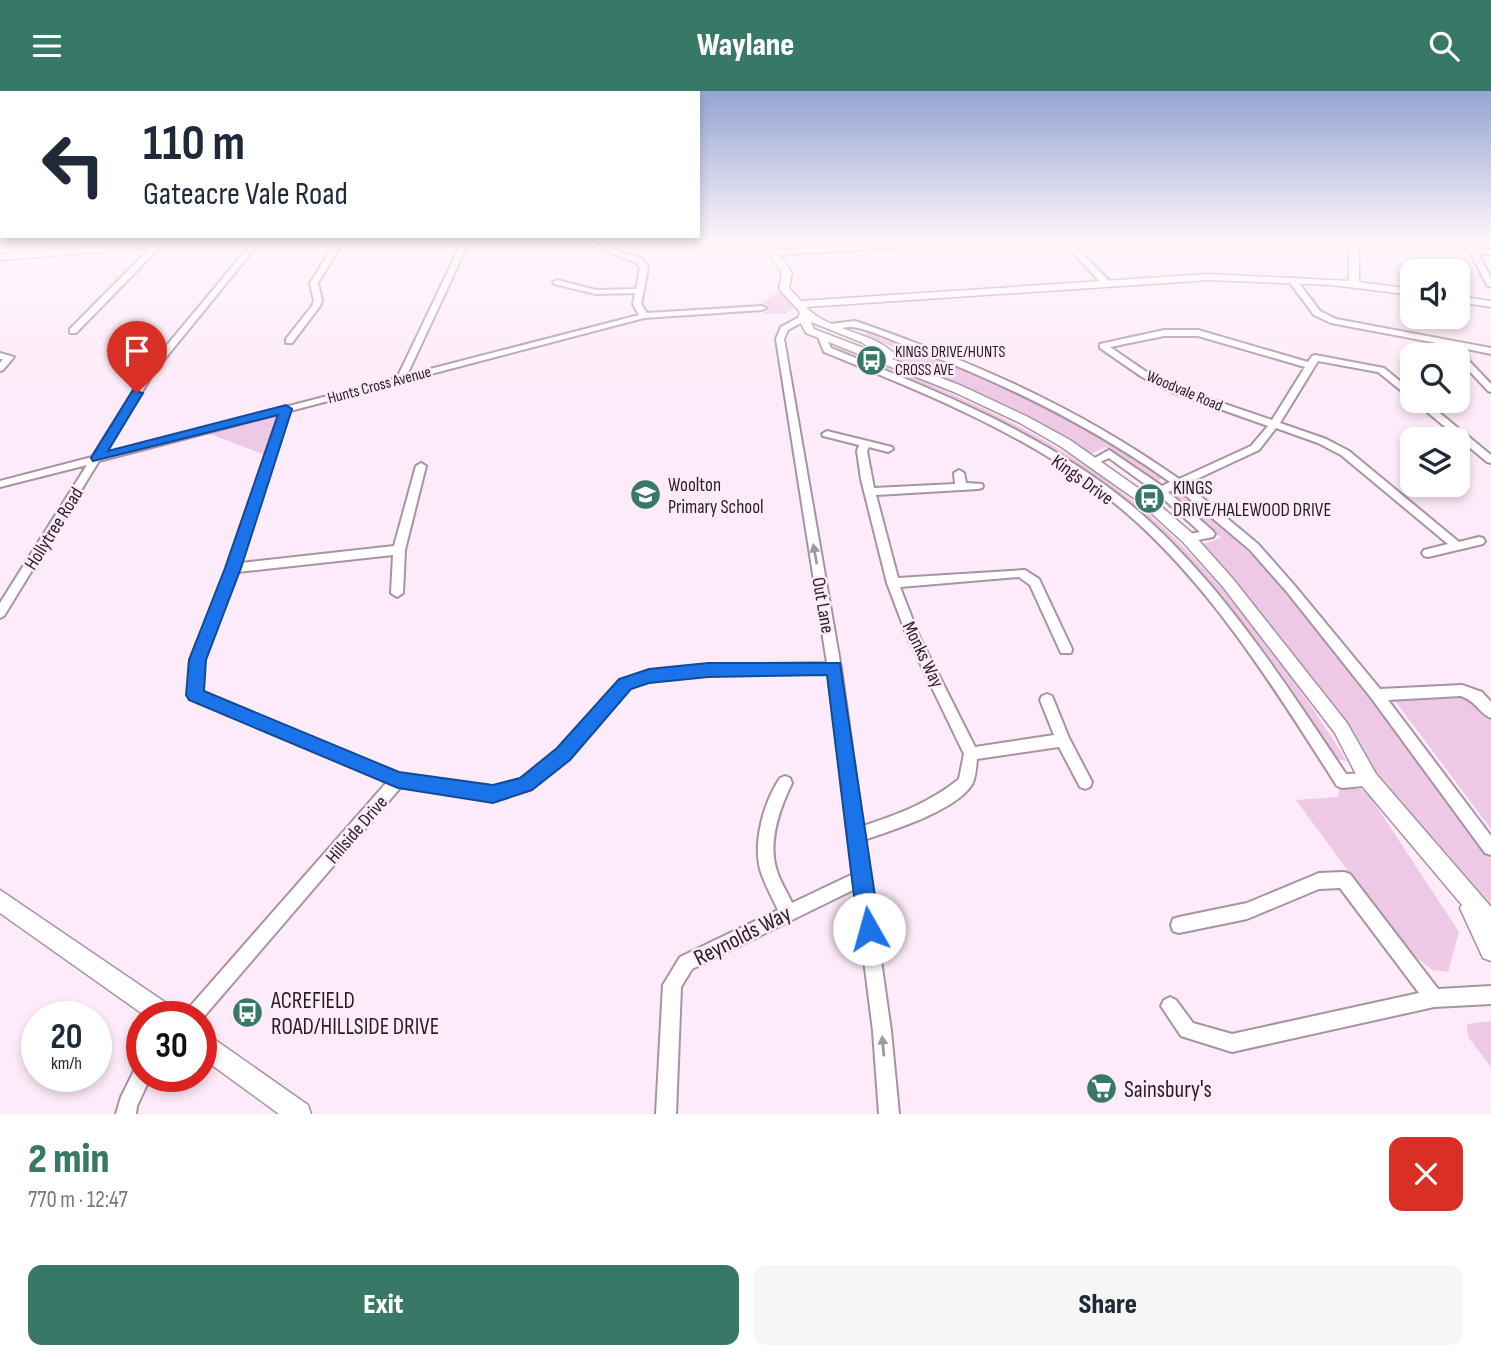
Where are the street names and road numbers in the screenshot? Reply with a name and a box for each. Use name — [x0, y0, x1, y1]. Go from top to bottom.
street label: Hunts Cross Avenue — [326, 362, 433, 408]
street label: Woodvale Road — [1144, 367, 1225, 416]
street label: Kings Drive — [1047, 450, 1118, 510]
street label: Hollytree Road — [20, 483, 89, 574]
street label: Out Lane — [806, 576, 839, 635]
street label: Monks Way — [897, 618, 949, 692]
street label: Hillside Drive — [321, 791, 393, 869]
street label: Reynolds Way — [689, 899, 796, 972]

